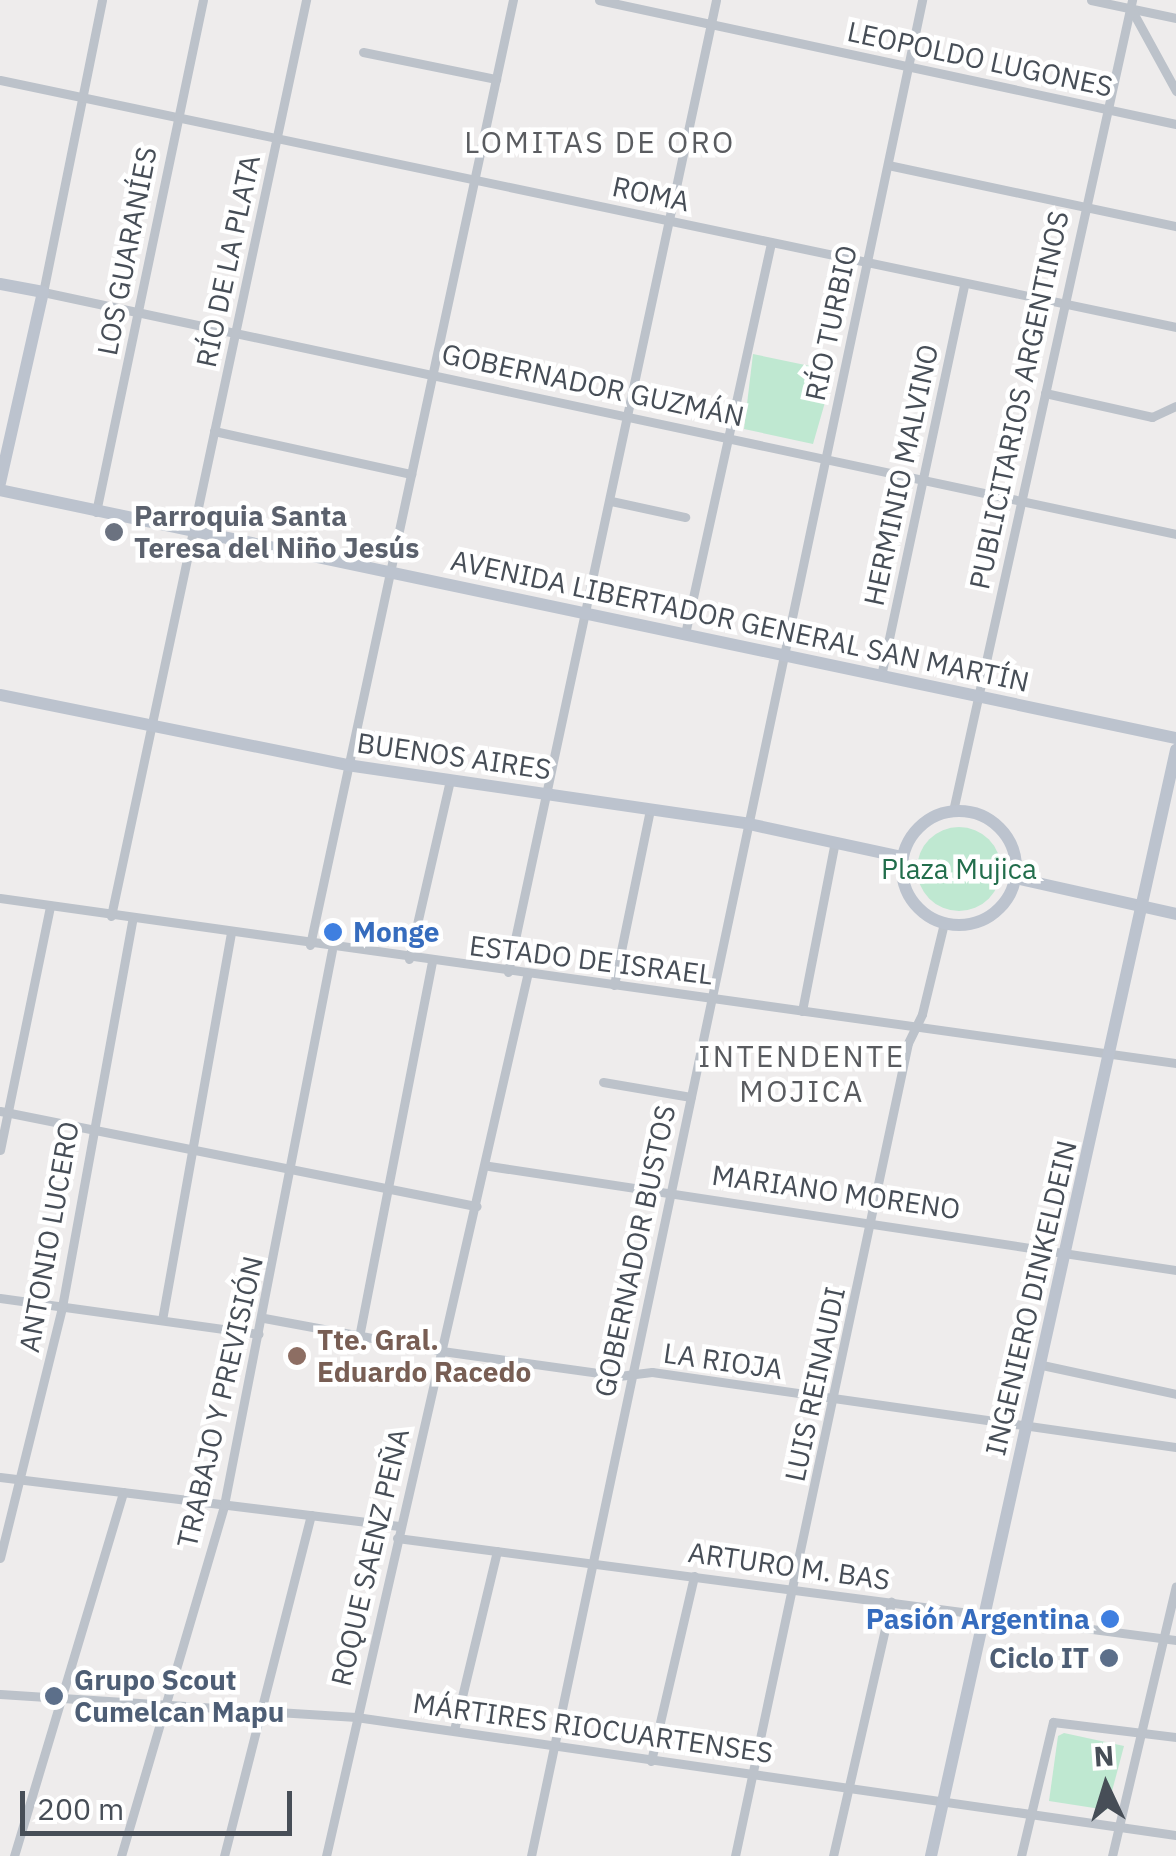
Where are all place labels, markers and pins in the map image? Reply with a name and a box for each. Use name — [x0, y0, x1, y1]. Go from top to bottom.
place label: Parroquia Santa Teresa del Niño Jesús — [134, 499, 419, 565]
marker: Parroquia Santa Teresa del Niño Jesús — [103, 521, 125, 543]
place label: Monge — [353, 915, 439, 949]
marker: Monge — [322, 921, 344, 943]
place label: Tte. Gral. Eduardo Racedo — [317, 1323, 531, 1389]
marker: Tte. Gral. Eduardo Racedo — [286, 1345, 308, 1367]
place label: Pasión Argentina — [866, 1602, 1090, 1636]
marker: Pasión Argentina — [1099, 1608, 1121, 1630]
place label: Ciclo IT — [989, 1641, 1089, 1675]
marker: Ciclo IT — [1098, 1647, 1120, 1669]
place label: Grupo Scout Cumelcan Mapu — [74, 1663, 284, 1729]
marker: Grupo Scout Cumelcan Mapu — [43, 1685, 65, 1707]

